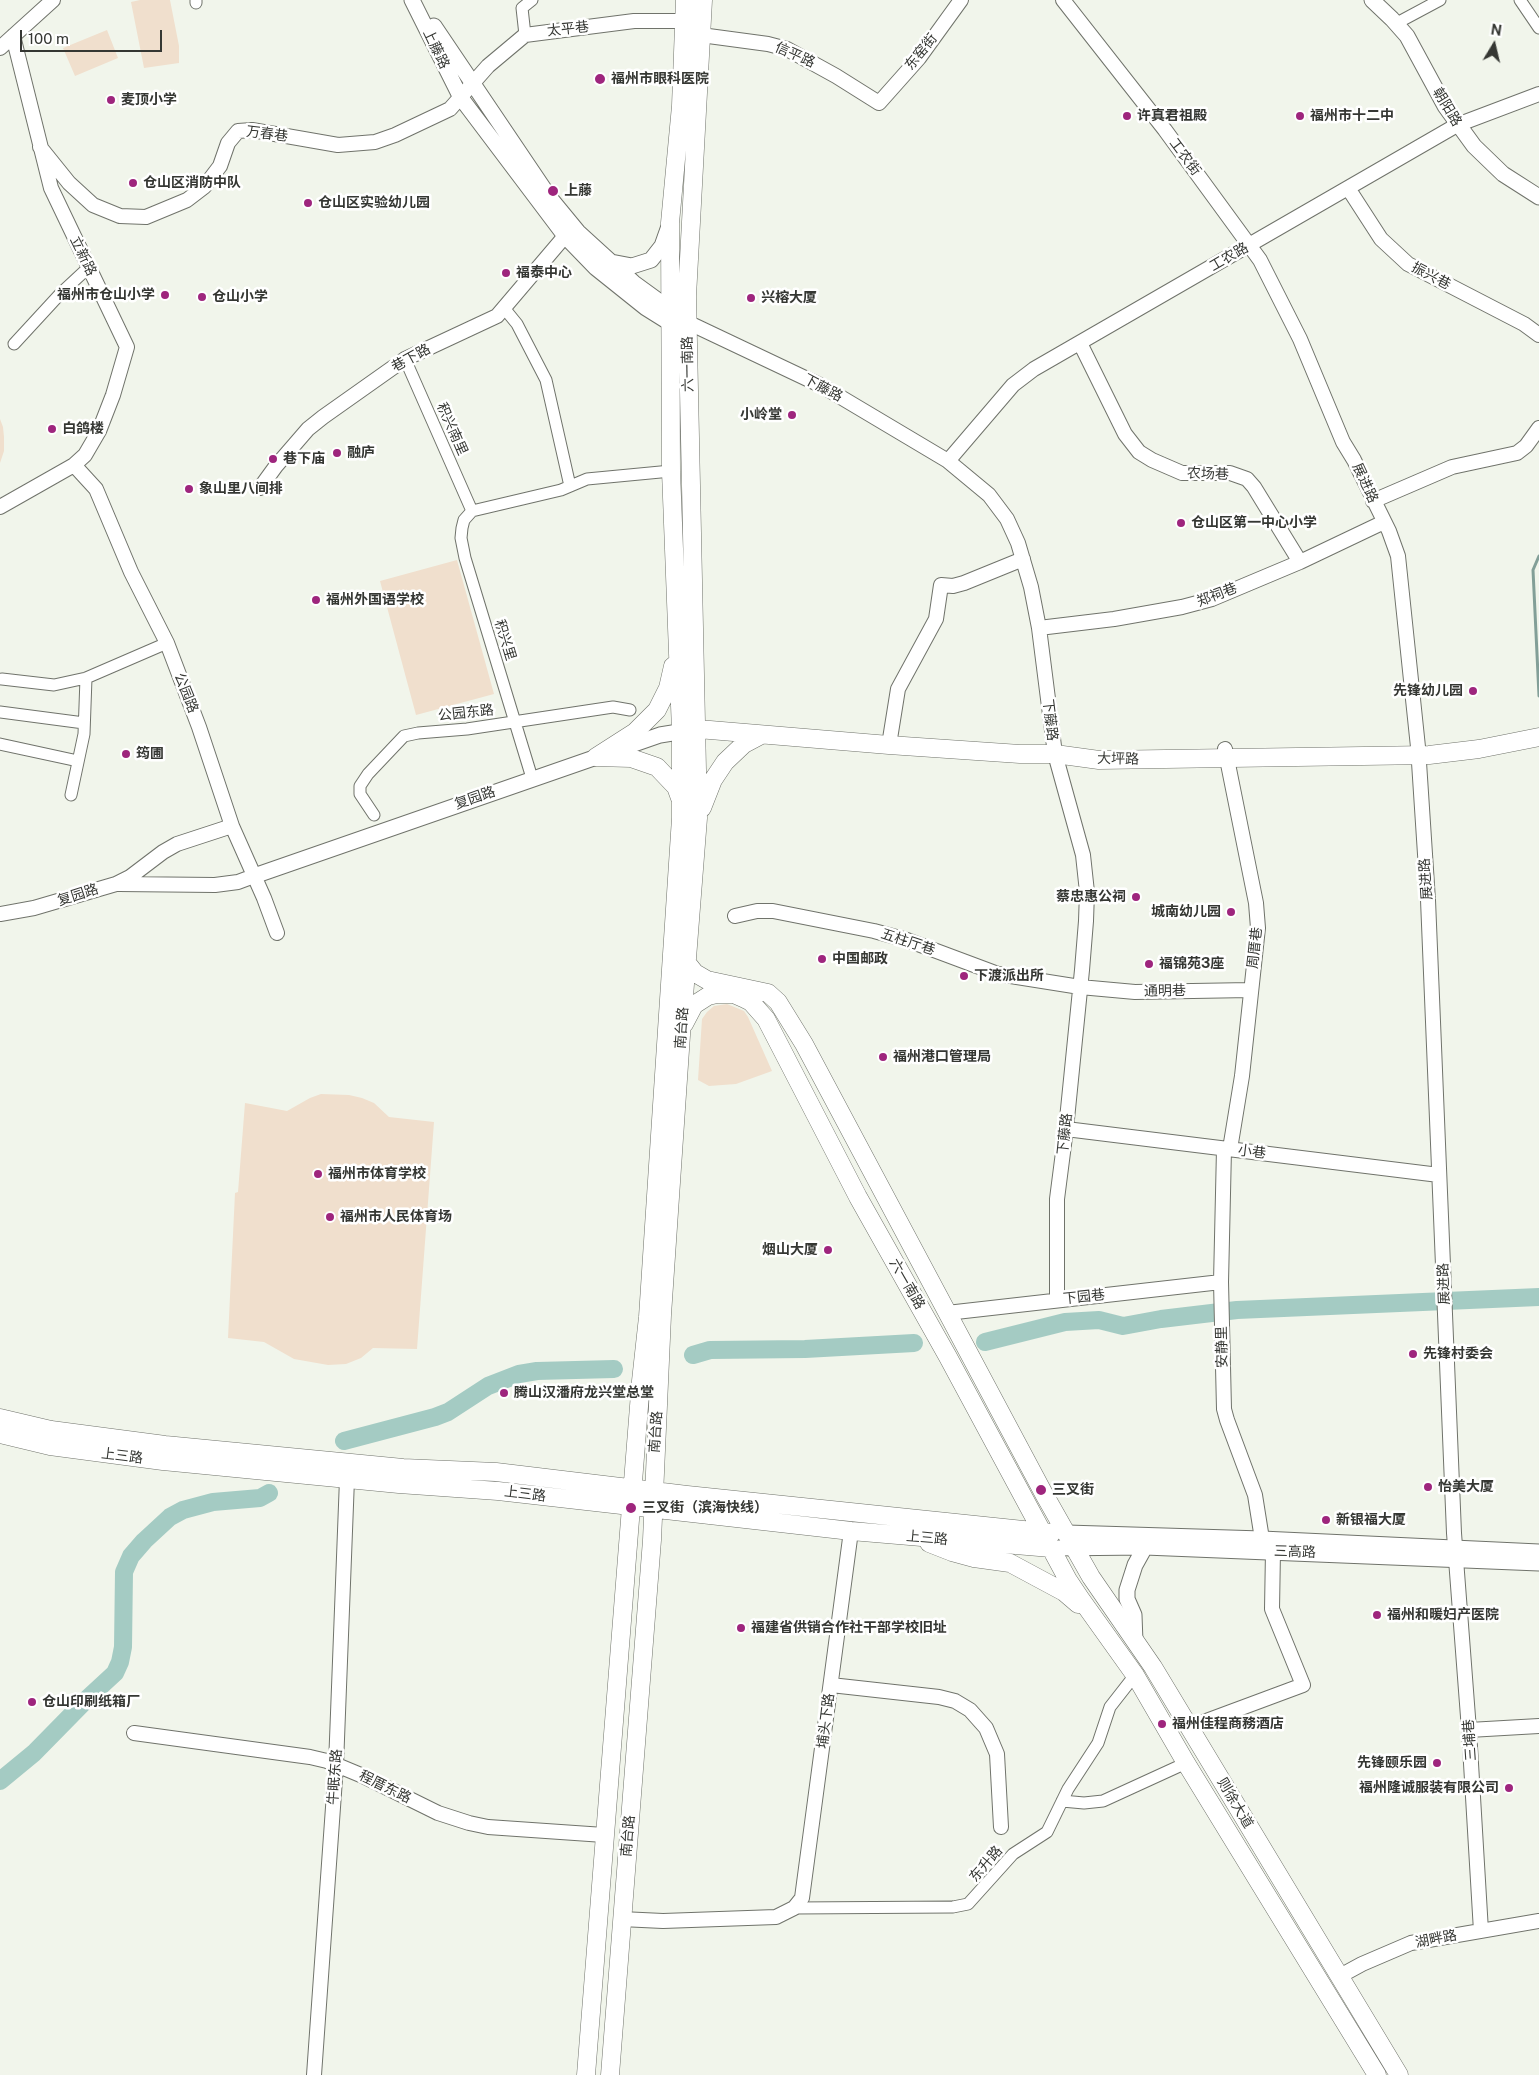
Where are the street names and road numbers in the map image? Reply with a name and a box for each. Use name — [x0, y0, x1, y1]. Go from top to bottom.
street label: 太平巷 — [546, 18, 590, 40]
street label: 上藤路 — [419, 26, 453, 72]
street label: 东窑街 — [901, 30, 941, 74]
street label: 信平路 — [772, 39, 818, 71]
street label: 朝阳路 — [1429, 85, 1465, 129]
street label: 万春巷 — [245, 123, 289, 145]
street label: 工农街 — [1166, 135, 1204, 179]
street label: 立新路 — [66, 233, 100, 279]
street label: 工农路 — [1207, 239, 1251, 275]
street label: 振兴巷 — [1409, 259, 1453, 293]
street label: 六一南路 — [679, 336, 697, 392]
street label: 巷下路 — [389, 340, 433, 376]
street label: 下藤路 — [801, 371, 845, 405]
street label: 积兴南里 — [433, 400, 471, 458]
street label: 展进路 — [1349, 460, 1381, 506]
street label: 农场巷 — [1187, 465, 1229, 483]
street label: 郑祠巷 — [1194, 580, 1240, 610]
street label: 积兴里 — [491, 617, 519, 663]
street label: 公园路 — [170, 670, 202, 716]
street label: 下藤路 — [1039, 698, 1061, 742]
street label: 公园东路 — [437, 702, 495, 724]
street label: 大坪路 — [1097, 750, 1139, 768]
street label: 复园路 — [452, 783, 498, 813]
street label: 展进路 — [1416, 857, 1436, 901]
street label: 复园路 — [55, 881, 101, 909]
street label: 五柱厅巷 — [879, 925, 937, 959]
street label: 周厝巷 — [1244, 926, 1266, 970]
street label: 通明巷 — [1144, 982, 1186, 1000]
street label: 南台路 — [672, 1006, 692, 1050]
street label: 下藤路 — [1054, 1112, 1076, 1156]
street label: 小巷 — [1237, 1142, 1267, 1162]
street label: 六一南路 — [886, 1256, 928, 1312]
street label: 展进路 — [1435, 1263, 1453, 1305]
street label: 下园巷 — [1062, 1286, 1106, 1308]
street label: 安静里 — [1213, 1326, 1231, 1368]
street label: 南台路 — [646, 1410, 666, 1454]
street label: 上三路 — [100, 1445, 144, 1467]
street label: 上三路 — [503, 1483, 547, 1505]
street label: 上三路 — [905, 1528, 949, 1548]
street label: 三高路 — [1274, 1543, 1316, 1561]
street label: 埔头下路 — [814, 1692, 838, 1750]
street label: 三埔巷 — [1460, 1718, 1480, 1762]
street label: 牛眠东路 — [325, 1748, 345, 1806]
street label: 程厝东路 — [356, 1767, 414, 1807]
street label: 则徐大道 — [1213, 1775, 1257, 1831]
street label: 南台路 — [618, 1814, 638, 1858]
street label: 东升路 — [966, 1843, 1006, 1885]
street label: 湖畔路 — [1414, 1927, 1458, 1951]

